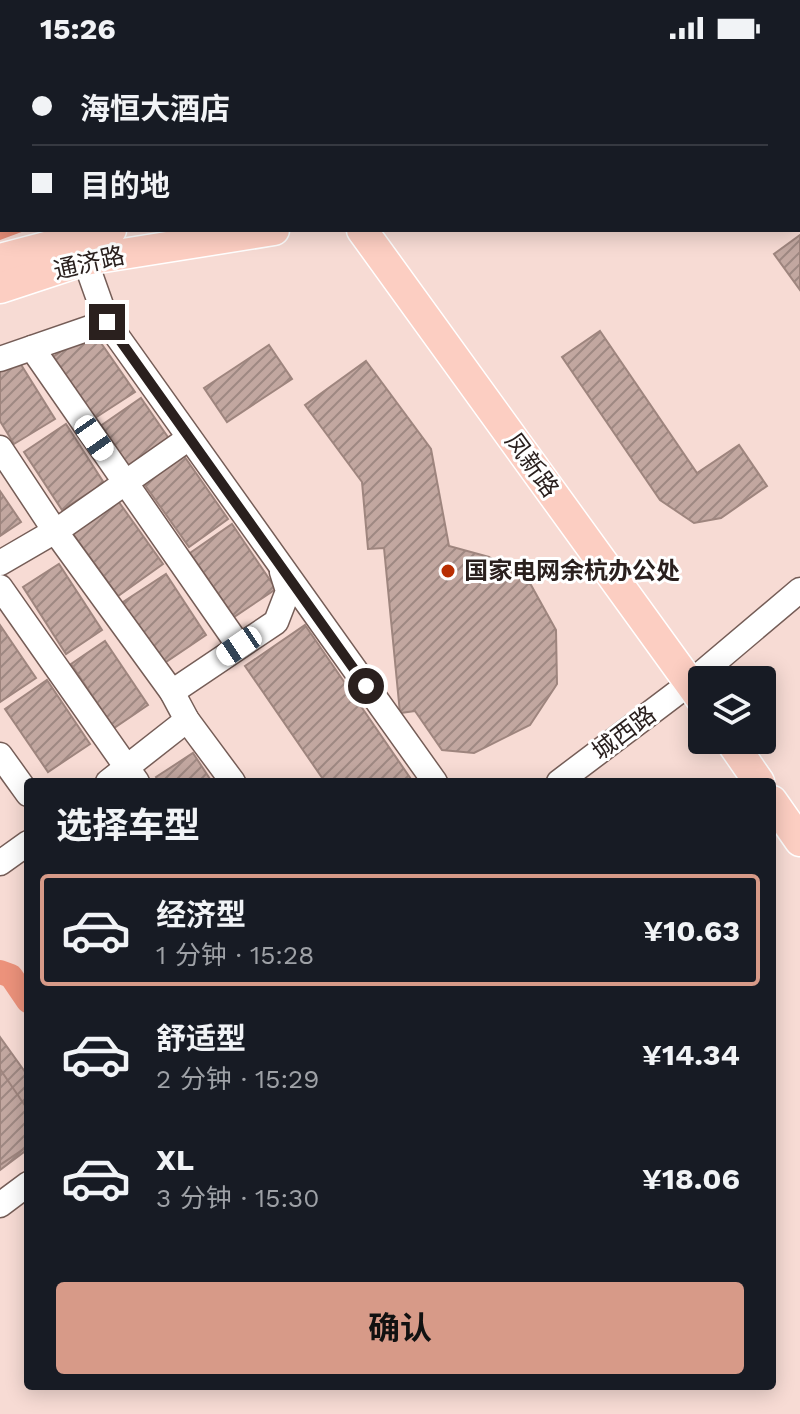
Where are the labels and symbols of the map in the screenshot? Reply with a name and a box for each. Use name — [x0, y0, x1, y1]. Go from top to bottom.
street label: 通济路 — [51, 241, 127, 285]
route end — [89, 304, 125, 340]
car — [70, 411, 118, 465]
street label: 凤新路 — [500, 428, 564, 502]
place label: 国家电网余杭办公处 — [464, 557, 680, 585]
marker: 国家电网余杭办公处 — [439, 562, 457, 580]
car — [212, 623, 266, 669]
route start — [348, 668, 384, 704]
street label: 城西路 — [587, 700, 661, 766]

